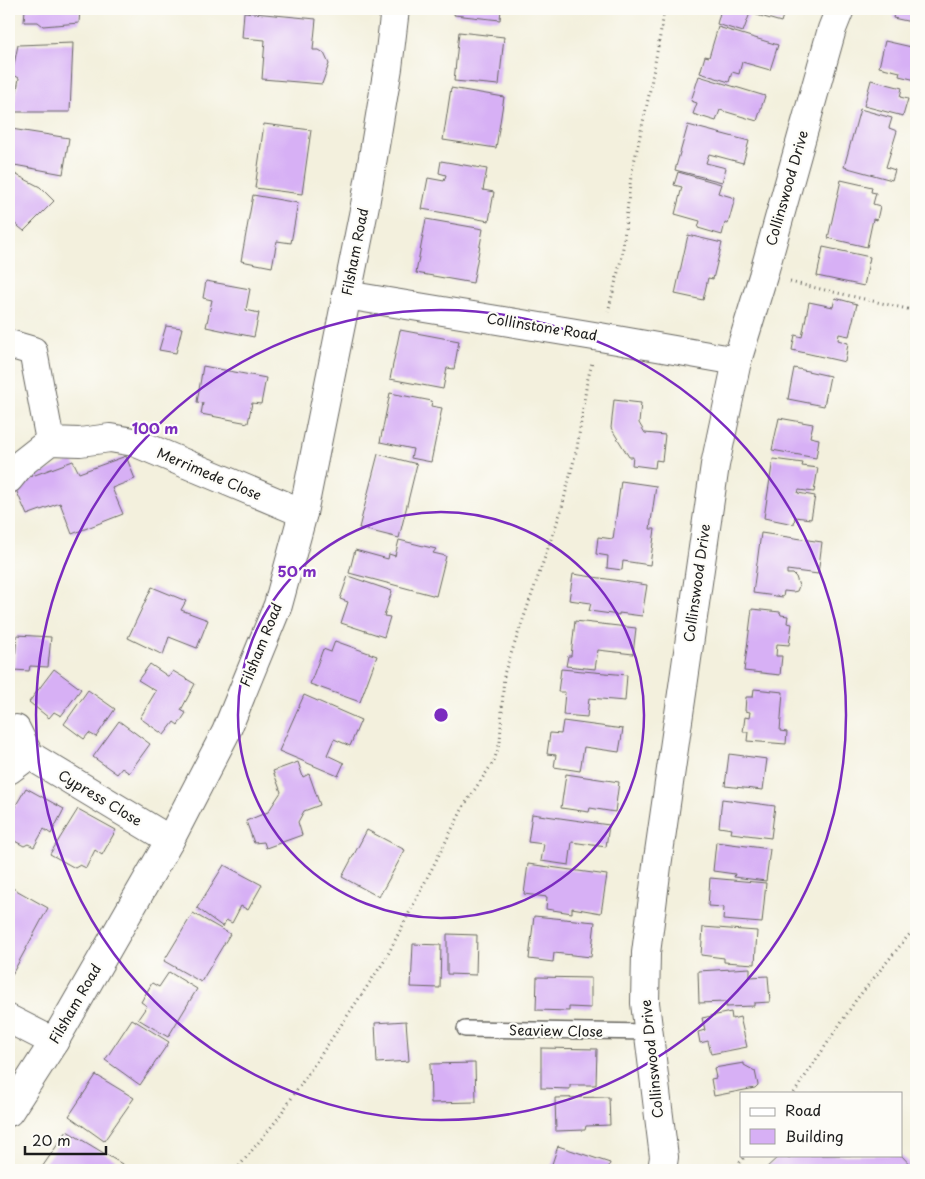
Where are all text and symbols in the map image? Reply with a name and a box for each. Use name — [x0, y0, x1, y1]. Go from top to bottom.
street label: Collinswood Drive — [760, 128, 813, 248]
street label: Filsham Road — [336, 206, 373, 297]
street label: Collinstone Road — [485, 307, 599, 346]
text: 100 m — [132, 416, 178, 439]
street label: Merrimede Close — [154, 442, 265, 505]
street label: Collinswood Drive — [678, 522, 715, 643]
text: 50 m — [278, 559, 316, 582]
street label: Filsham Road — [234, 600, 287, 690]
centre of rings — [432, 706, 450, 724]
street label: Cypress Close — [54, 764, 146, 831]
street label: Filsham Road — [43, 960, 106, 1047]
street label: Collinswood Drive — [635, 999, 668, 1119]
street label: Seaview Close — [509, 1019, 603, 1042]
legend — [740, 1092, 902, 1156]
text: Road — [785, 1098, 821, 1121]
scale bar — [25, 1124, 106, 1156]
text: Building — [785, 1124, 844, 1147]
text: 20 m — [32, 1128, 71, 1151]

